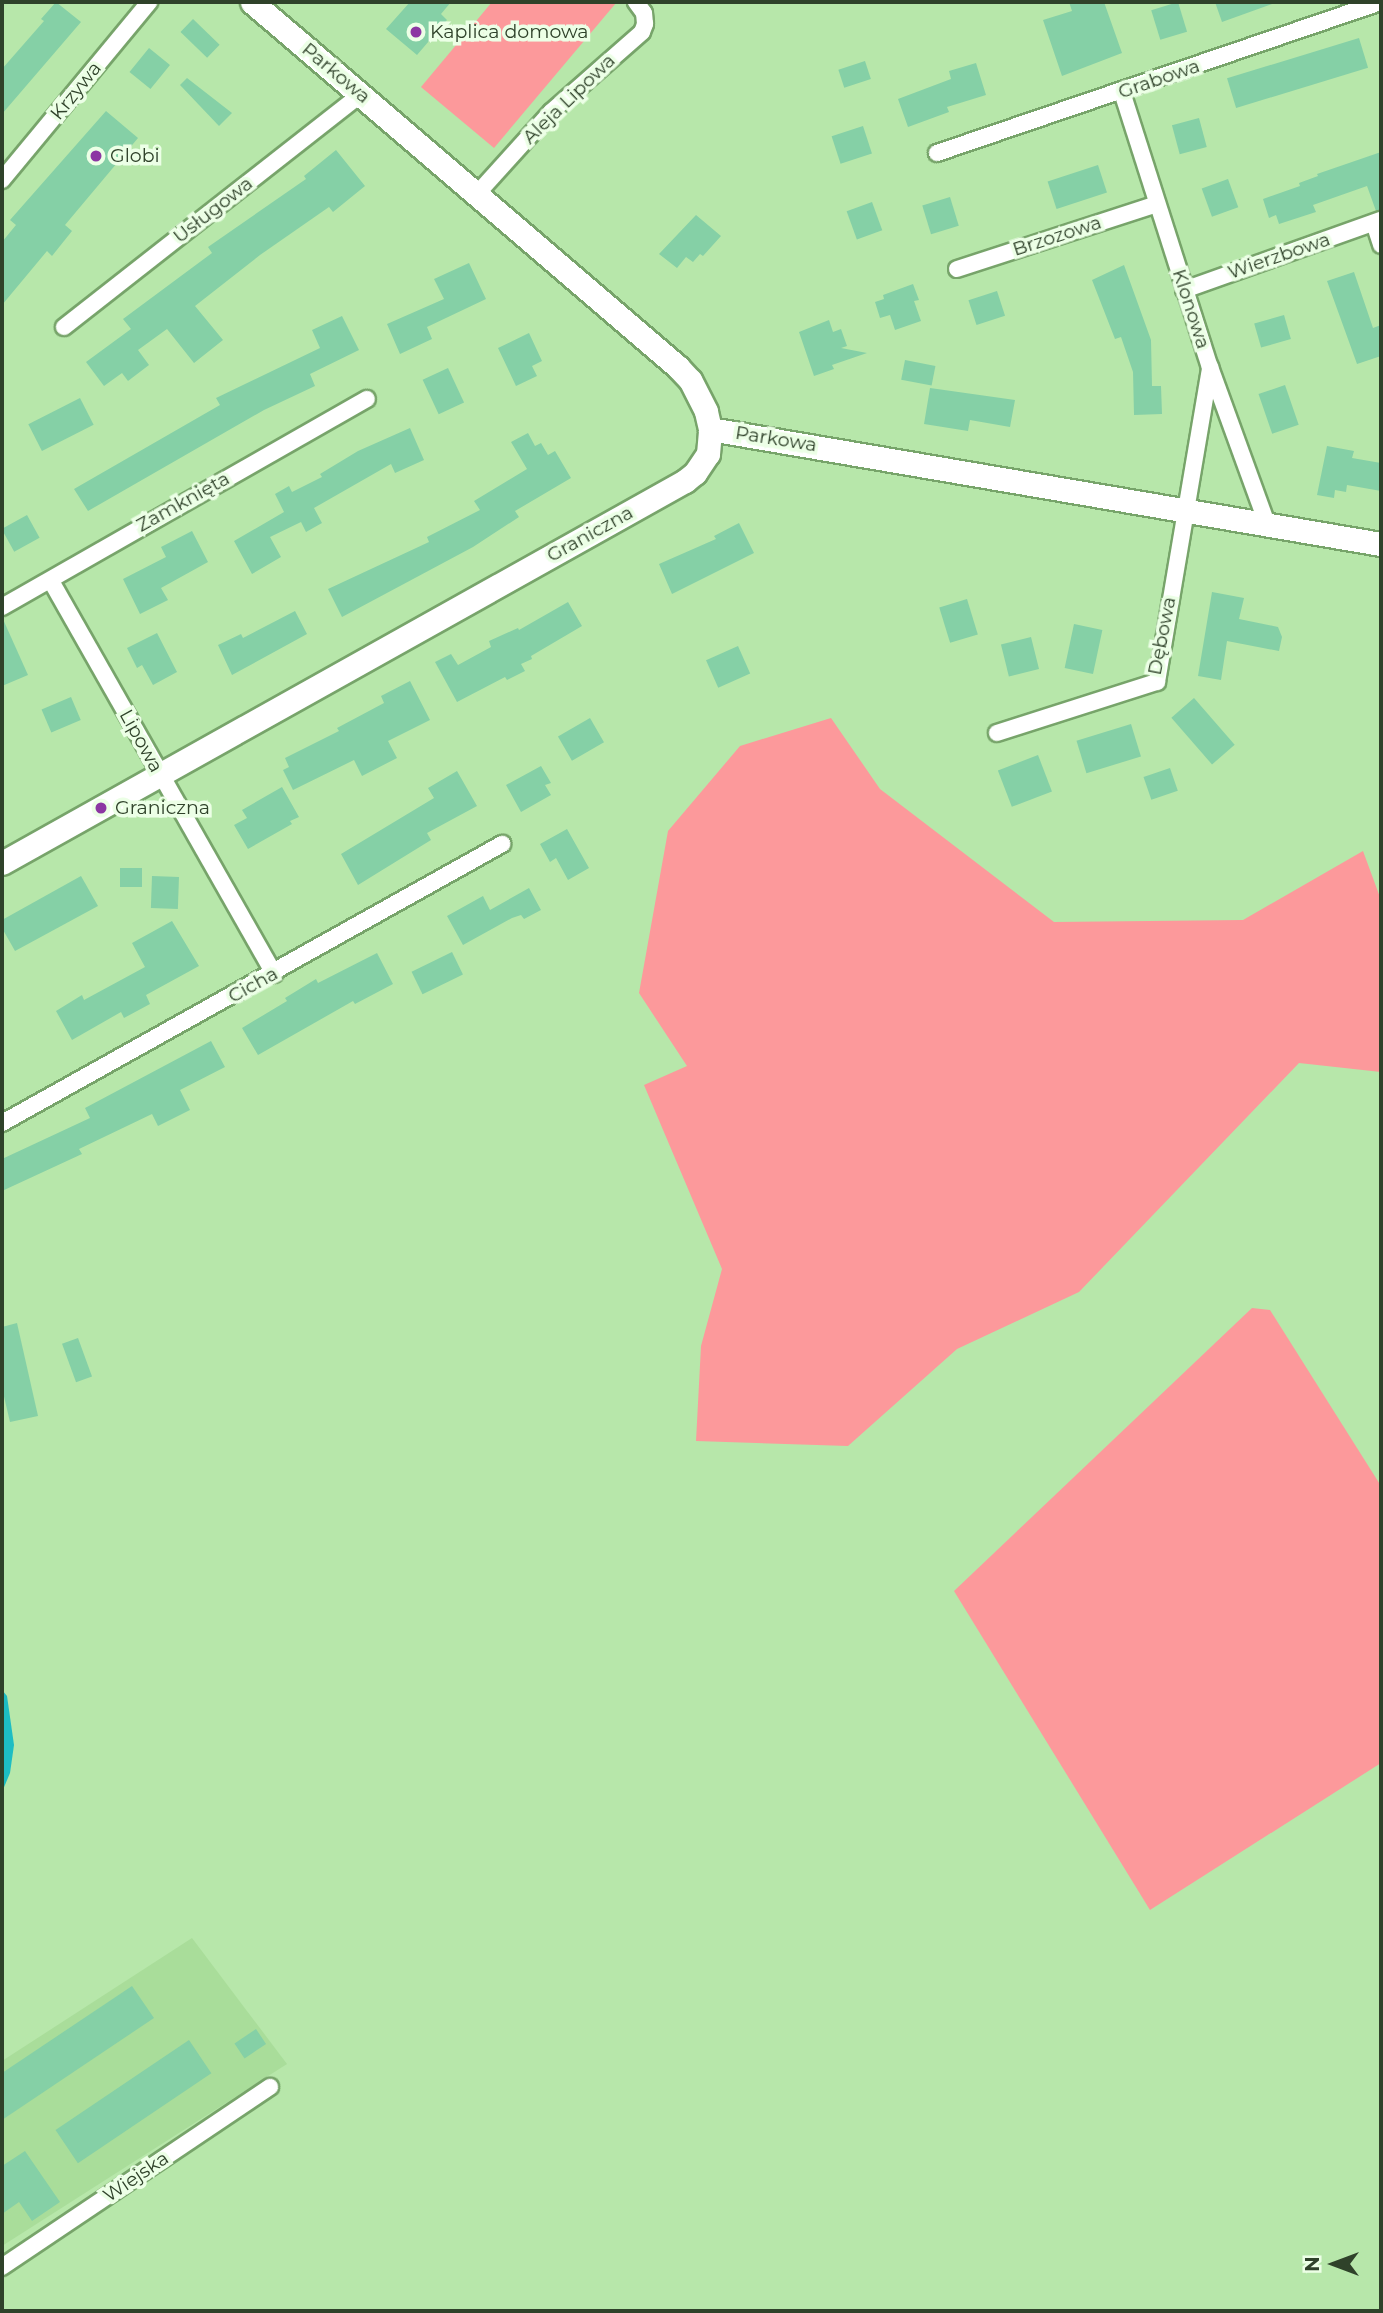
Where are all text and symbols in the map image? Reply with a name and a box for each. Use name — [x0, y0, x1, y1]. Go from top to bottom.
place label: Kaplica domowa — [430, 21, 589, 43]
marker: Kaplica domowa — [408, 24, 424, 40]
street label: Parkowa — [297, 38, 375, 108]
street label: Aleja Lipowa — [518, 49, 620, 149]
street label: Grabowa — [1115, 54, 1203, 104]
street label: Krzywa — [46, 57, 106, 125]
place label: Globi — [110, 145, 160, 167]
marker: Globi — [88, 148, 104, 164]
street label: Usługowa — [169, 172, 257, 248]
street label: Brzozowa — [1010, 211, 1104, 261]
street label: Wierzbowa — [1225, 228, 1333, 284]
street label: Klonowa — [1167, 266, 1215, 352]
street label: Parkowa — [734, 421, 818, 457]
street label: Zamknięta — [132, 467, 234, 537]
street label: Graniczna — [543, 501, 637, 567]
street label: Dębowa — [1143, 595, 1181, 677]
street label: Lipowa — [114, 706, 168, 776]
place label: Graniczna — [115, 797, 210, 819]
marker: Graniczna — [93, 800, 109, 816]
street label: Cicha — [224, 962, 282, 1008]
street label: Wiejska — [99, 2147, 173, 2207]
north arrow — [1299, 2229, 1369, 2299]
text: N — [1301, 2256, 1324, 2272]

